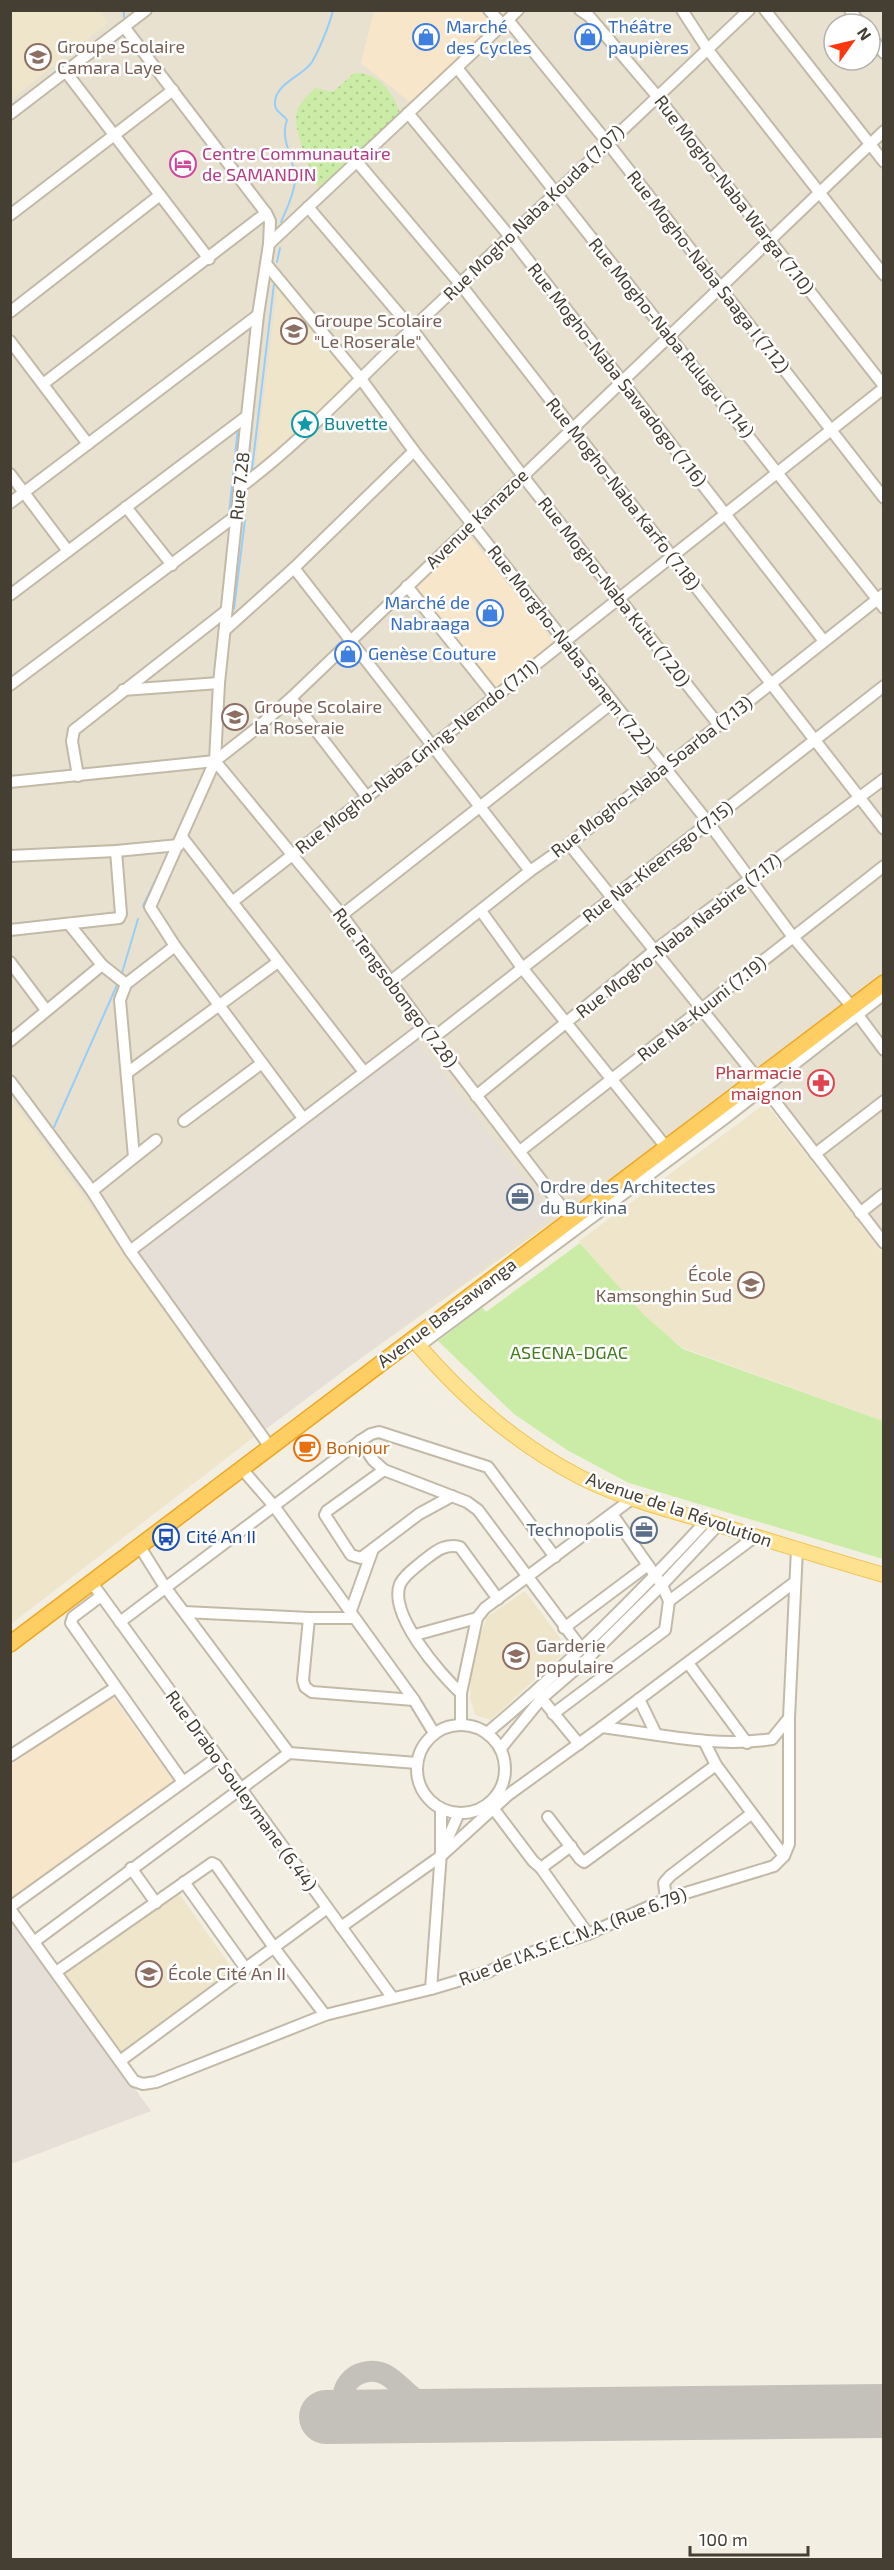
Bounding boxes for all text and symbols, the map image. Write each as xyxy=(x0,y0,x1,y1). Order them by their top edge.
north arrow xyxy=(822,12,882,72)
place label: Marché des Cycles xyxy=(446,15,532,58)
place label: Théâtre paupières xyxy=(608,15,689,58)
shop icon: Marché des Cycles xyxy=(411,22,441,52)
shop icon: Théâtre paupières xyxy=(573,22,603,52)
text: N xyxy=(854,23,876,43)
place label: Groupe Scolaire Camara Laye xyxy=(57,35,185,78)
school or university icon: Groupe Scolaire Camara Laye xyxy=(23,42,53,72)
street label: Rue Mogho-Naba Warga (7.10) xyxy=(650,91,819,298)
street label: Rue Mogho Naba Kouda (7.07) xyxy=(438,120,628,305)
place label: Centre Communautaire de SAMANDIN xyxy=(202,142,391,185)
hotel icon: Centre Communautaire de SAMANDIN xyxy=(168,149,198,179)
street label: Rue Mogho-Naba Saaga I (7.12) xyxy=(623,166,795,377)
street label: Rue Mogho-Naba Rulugu (7.14) xyxy=(584,233,759,442)
street label: Rue Mogho-Naba Sawadogo (7.16) xyxy=(524,258,712,491)
place label: Groupe Scolaire "Le Roserale" xyxy=(314,309,442,352)
school or university icon: Groupe Scolaire "Le Roserale" xyxy=(279,316,309,346)
street label: Rue Mogho-Naba Karfo (7.18) xyxy=(542,393,706,594)
place icon: Buvette xyxy=(290,409,320,439)
place label: Buvette xyxy=(324,412,388,434)
street label: Rue 7.28 xyxy=(224,451,254,521)
street label: Avenue Kanazoe xyxy=(420,464,532,573)
street label: Rue Mogho-Naba Kutu (7.20) xyxy=(534,492,696,691)
street label: Rue Morgho-Naba Sanem (7.22) xyxy=(483,540,660,758)
place label: Marché de Nabraaga xyxy=(384,591,470,634)
shop icon: Marché de Nabraaga xyxy=(475,598,505,628)
shop icon: Genèse Couture xyxy=(333,639,363,669)
place label: Genèse Couture xyxy=(368,642,496,664)
street label: Rue Mogho-Naba Gning-Nemdo (7.11) xyxy=(290,654,542,858)
street label: Rue Mogho-Naba Soarba (7.13) xyxy=(546,691,757,862)
place label: Groupe Scolaire la Roseraie xyxy=(254,695,382,738)
school or university icon: Groupe Scolaire la Roseraie xyxy=(220,702,250,732)
street label: Rue Na-Kieensgo (7.15) xyxy=(578,796,737,927)
street label: Rue Mogho-Naba Nasbire (7.17) xyxy=(571,848,786,1022)
street label: Rue Tengsobongo (7.28) xyxy=(329,903,463,1072)
street label: Rue Na-Kuuni (7.19) xyxy=(632,951,770,1065)
place label: Pharmacie maignon xyxy=(715,1061,802,1104)
pharmacy icon: Pharmacie maignon xyxy=(806,1068,836,1098)
place label: Ordre des Architectes du Burkina xyxy=(540,1175,716,1218)
office icon: Ordre des Architectes du Burkina xyxy=(505,1182,535,1212)
street label: Avenue Bassawanga xyxy=(372,1253,520,1372)
place label: École Kamsonghin Sud xyxy=(596,1263,732,1306)
school or university icon: École Kamsonghin Sud xyxy=(736,1270,766,1300)
park label: ASECNA-DGAC xyxy=(510,1341,628,1363)
cafe icon: Bonjour xyxy=(292,1433,322,1463)
place label: Bonjour xyxy=(326,1436,390,1458)
street label: Avenue de la Révolution xyxy=(583,1467,775,1551)
office icon: Technopolis xyxy=(629,1515,659,1545)
place label: Technopolis xyxy=(526,1518,624,1540)
bus stop icon: Cité An II xyxy=(151,1522,181,1552)
place label: Cité An II xyxy=(186,1525,256,1547)
place label: Garderie populaire xyxy=(536,1634,614,1677)
school or university icon: Garderie populaire xyxy=(501,1641,531,1671)
street label: Rue Drabo Souleymane (6.44) xyxy=(162,1686,322,1895)
street label: Rue de l'A.S.E.C.N.A. (Rue 6.79) xyxy=(456,1882,690,1990)
school or university icon: École Cité An II xyxy=(134,1959,164,1989)
place label: École Cité An II xyxy=(168,1962,286,1984)
scale bar xyxy=(690,2519,808,2557)
text: 100 m xyxy=(699,2528,748,2550)

